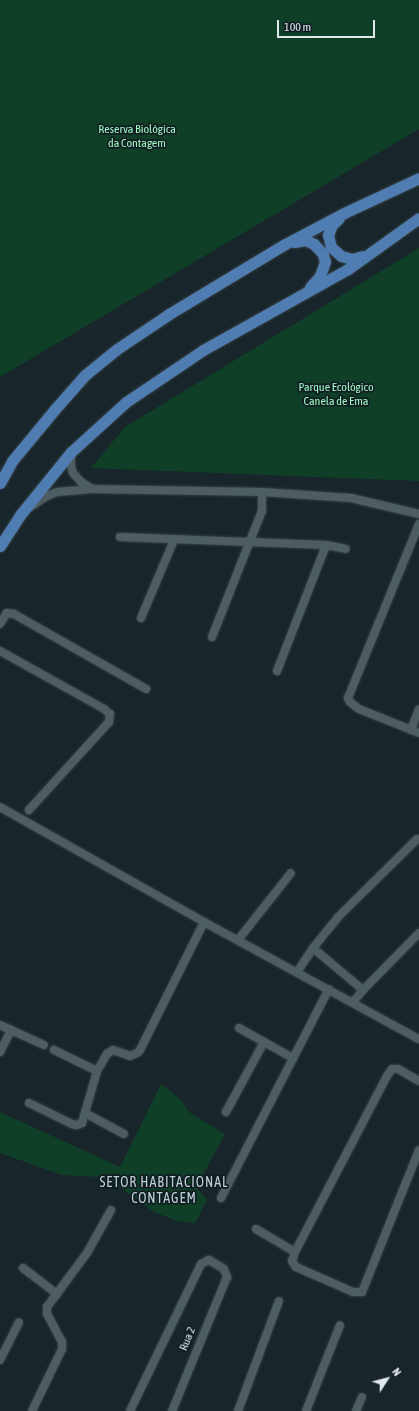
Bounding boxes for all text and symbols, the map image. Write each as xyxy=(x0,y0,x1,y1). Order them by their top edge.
scale bar xyxy=(279,12,377,38)
text: 100 m xyxy=(284,20,311,34)
park label: Reserva Biológica da Contagem xyxy=(98,123,176,151)
park label: Parque Ecológico Canela de Ema xyxy=(298,381,374,409)
district label: SETOR HABITACIONAL CONTAGEM xyxy=(99,1174,229,1206)
street label: Rua 2 xyxy=(177,1325,199,1353)
north arrow xyxy=(367,1359,407,1399)
text: N xyxy=(390,1366,403,1378)

